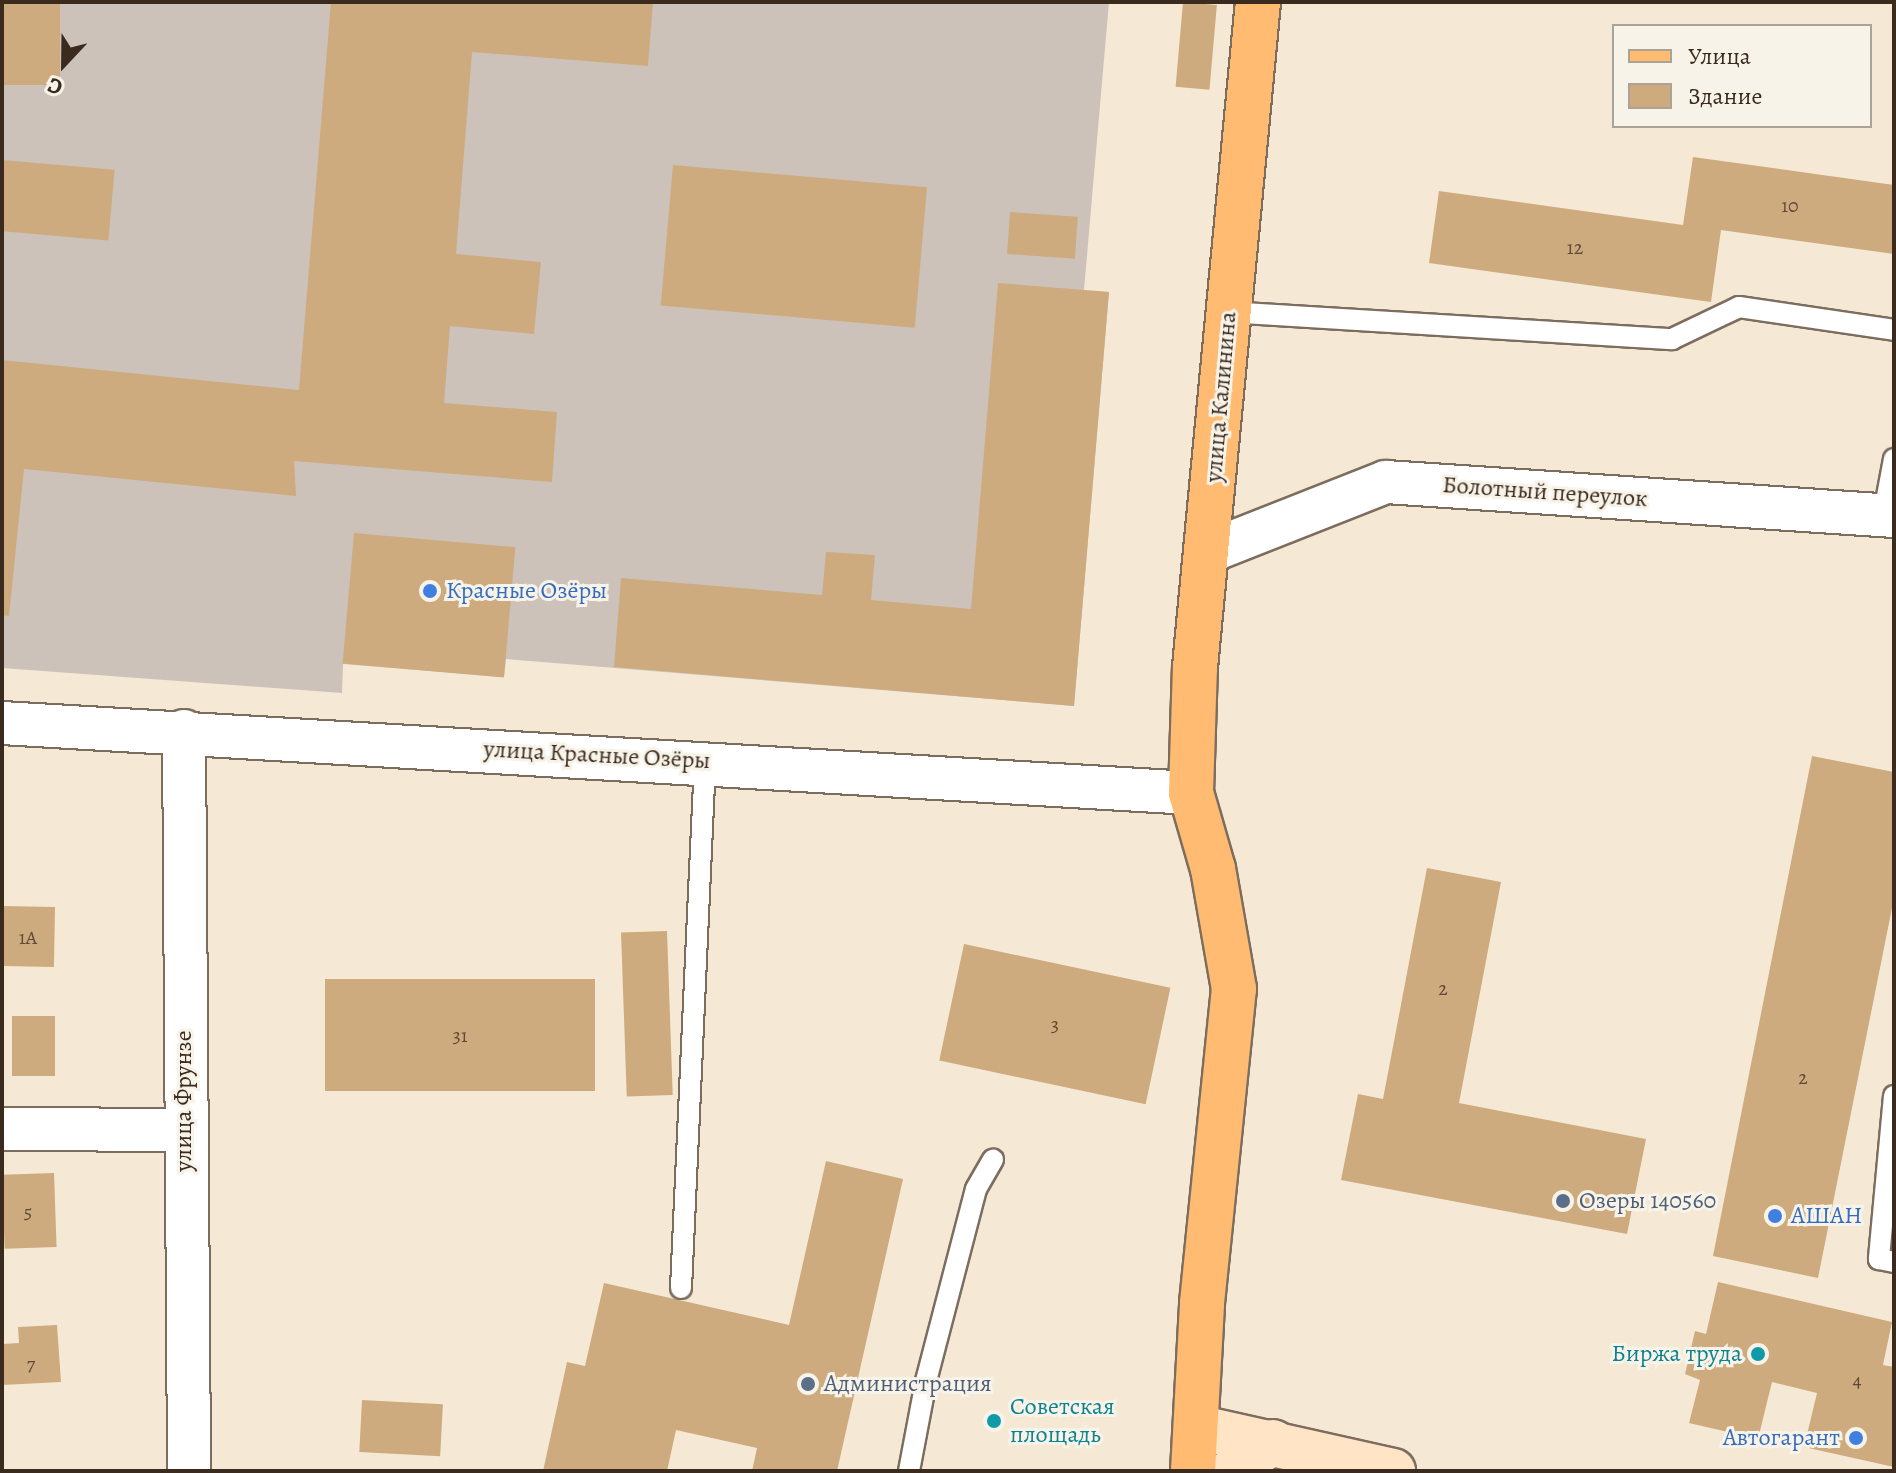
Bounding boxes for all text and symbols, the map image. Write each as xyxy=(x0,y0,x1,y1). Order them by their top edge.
north arrow xyxy=(24,24,104,104)
legend xyxy=(1612,24,1872,128)
text: Улица xyxy=(1688,40,1751,72)
text: С xyxy=(43,70,67,103)
text: Здание xyxy=(1688,80,1763,112)
house number: 10 xyxy=(1781,193,1799,217)
house number: 12 xyxy=(1567,235,1583,259)
street label: улица Калинина xyxy=(1199,310,1243,484)
street label: Болотный переулок xyxy=(1441,470,1649,514)
place label: Красные Озёры xyxy=(446,577,607,605)
marker: Красные Озёры xyxy=(421,582,439,600)
street label: улица Красные Озёры xyxy=(483,735,711,775)
house number: 1А xyxy=(19,925,37,949)
house number: 2 xyxy=(1438,976,1448,1000)
house number: 3 xyxy=(1051,1012,1059,1036)
house number: 31 xyxy=(452,1023,468,1047)
street label: улица Фрунзе xyxy=(170,1030,198,1172)
house number: 2 xyxy=(1798,1065,1808,1089)
place label: Озеры 140560 xyxy=(1579,1187,1716,1215)
marker: Озеры 140560 xyxy=(1554,1192,1572,1210)
house number: 5 xyxy=(24,1199,32,1223)
place label: АШАН xyxy=(1791,1202,1862,1230)
marker: АШАН xyxy=(1766,1207,1784,1225)
place label: Биржа труда xyxy=(1611,1340,1742,1368)
marker: Биржа труда xyxy=(1749,1345,1767,1363)
house number: 7 xyxy=(27,1351,35,1375)
house number: 4 xyxy=(1852,1368,1862,1392)
place label: Администрация xyxy=(824,1370,992,1398)
marker: Администрация xyxy=(799,1375,817,1393)
place label: Советская площадь xyxy=(1010,1393,1115,1449)
marker: Советская площадь xyxy=(985,1412,1003,1430)
place label: Автогарант xyxy=(1723,1424,1840,1452)
marker: Автогарант xyxy=(1847,1429,1865,1447)

